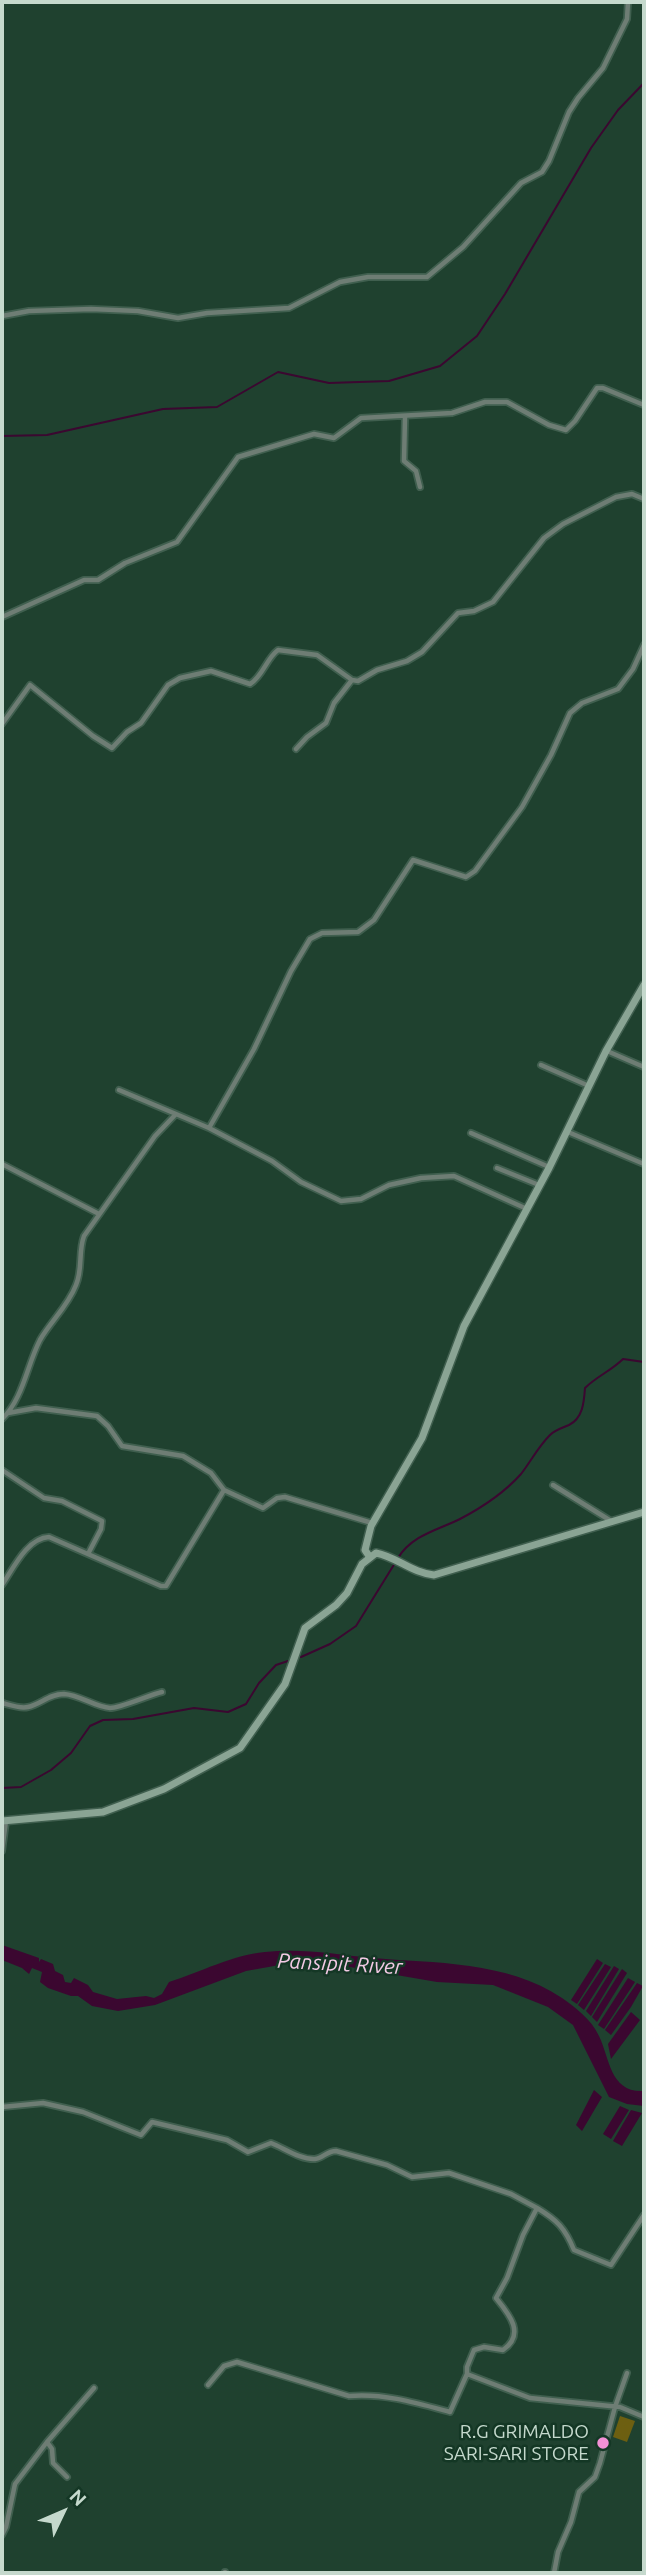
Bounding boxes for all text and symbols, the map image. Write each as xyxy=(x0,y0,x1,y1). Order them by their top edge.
water label: Pansipit River xyxy=(277,1948,403,1980)
place label: R.G GRIMALDO SARI-SARI STORE xyxy=(444,2421,589,2465)
marker: R.G GRIMALDO SARI-SARI STORE xyxy=(595,2435,611,2451)
north arrow xyxy=(28,2477,98,2547)
text: N xyxy=(65,2485,91,2510)

